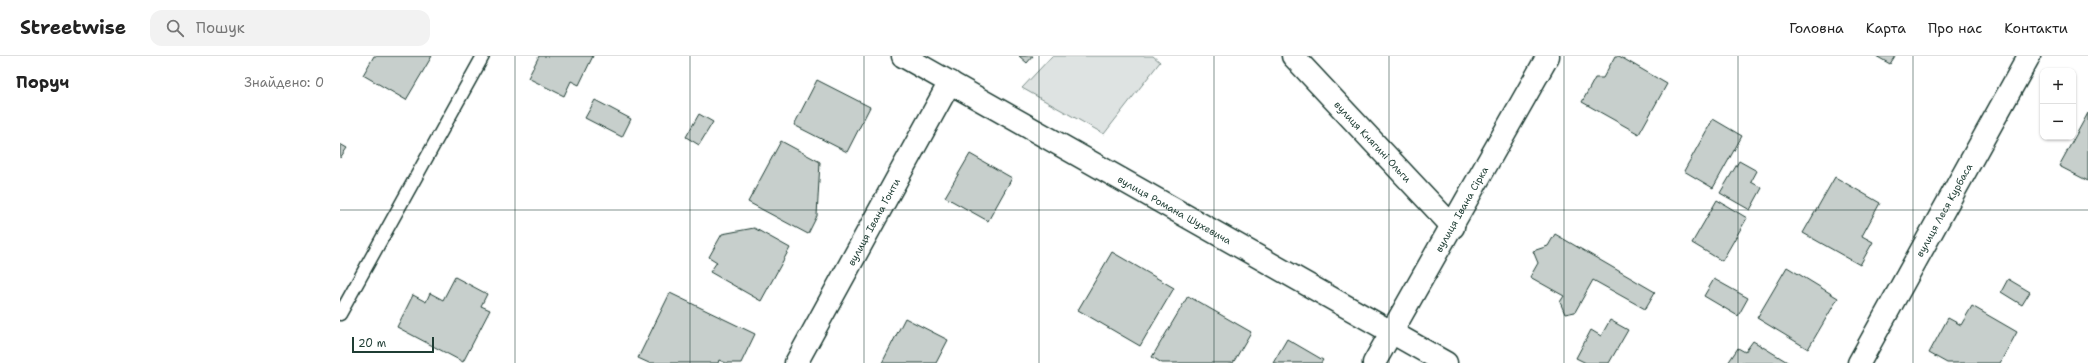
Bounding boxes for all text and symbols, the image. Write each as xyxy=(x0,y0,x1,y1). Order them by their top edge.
search box xyxy=(150,10,430,46)
text: Streetwise xyxy=(20,15,126,40)
icon: search xyxy=(164,17,186,39)
text: Пошук xyxy=(196,18,245,38)
text: Головна xyxy=(1789,19,1844,37)
text: Карта xyxy=(1866,19,1906,37)
text: Про нас xyxy=(1928,19,1982,37)
text: Контакти xyxy=(2004,19,2068,37)
map controls xyxy=(2040,68,2076,140)
button: + xyxy=(2040,68,2076,104)
text: Поруч xyxy=(16,71,69,93)
text: Знайдено: 0 xyxy=(244,74,324,91)
street label: вулиця Княгині Ольги xyxy=(1331,98,1414,186)
button: − xyxy=(2040,104,2076,140)
street label: вулиця Леся Курбаса xyxy=(1913,160,1976,259)
street label: вулиця Івана Сірка xyxy=(1432,163,1492,254)
street label: вулиця Романа Шухевича xyxy=(1115,173,1234,248)
street label: вулиця Івана Ґонти xyxy=(845,176,903,268)
scale bar xyxy=(352,335,434,354)
text: 20 m xyxy=(358,336,386,351)

